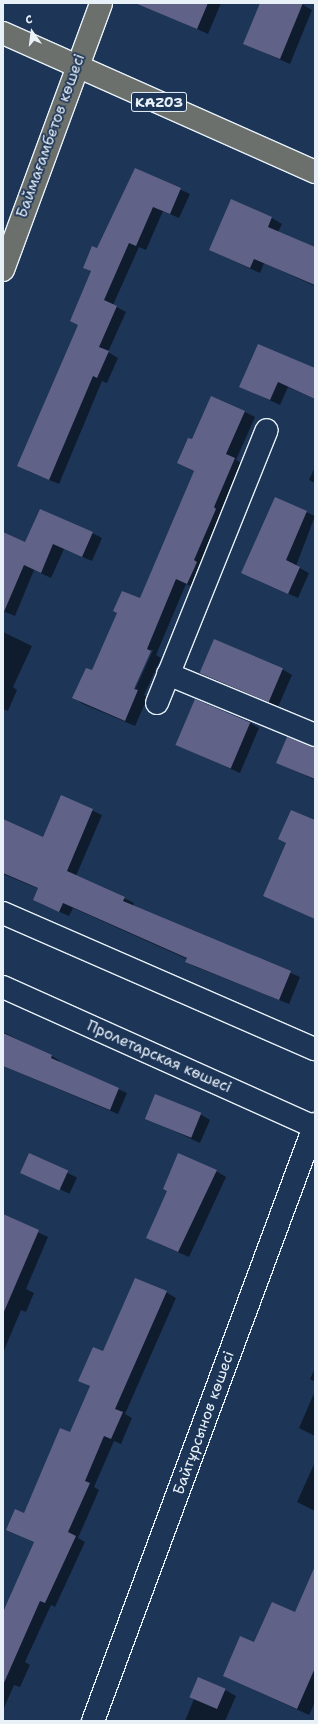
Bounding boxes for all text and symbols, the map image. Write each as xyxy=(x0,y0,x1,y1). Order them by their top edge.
north arrow xyxy=(12,12,52,52)
text: С xyxy=(24,12,34,28)
street label: Баймағамбетов көшесі xyxy=(13,51,89,221)
road number: KАZ03 xyxy=(131,90,187,114)
street label: Пролетарская көшесі xyxy=(84,1017,234,1097)
street label: Байтұрсынов көшесі xyxy=(170,1349,238,1497)

